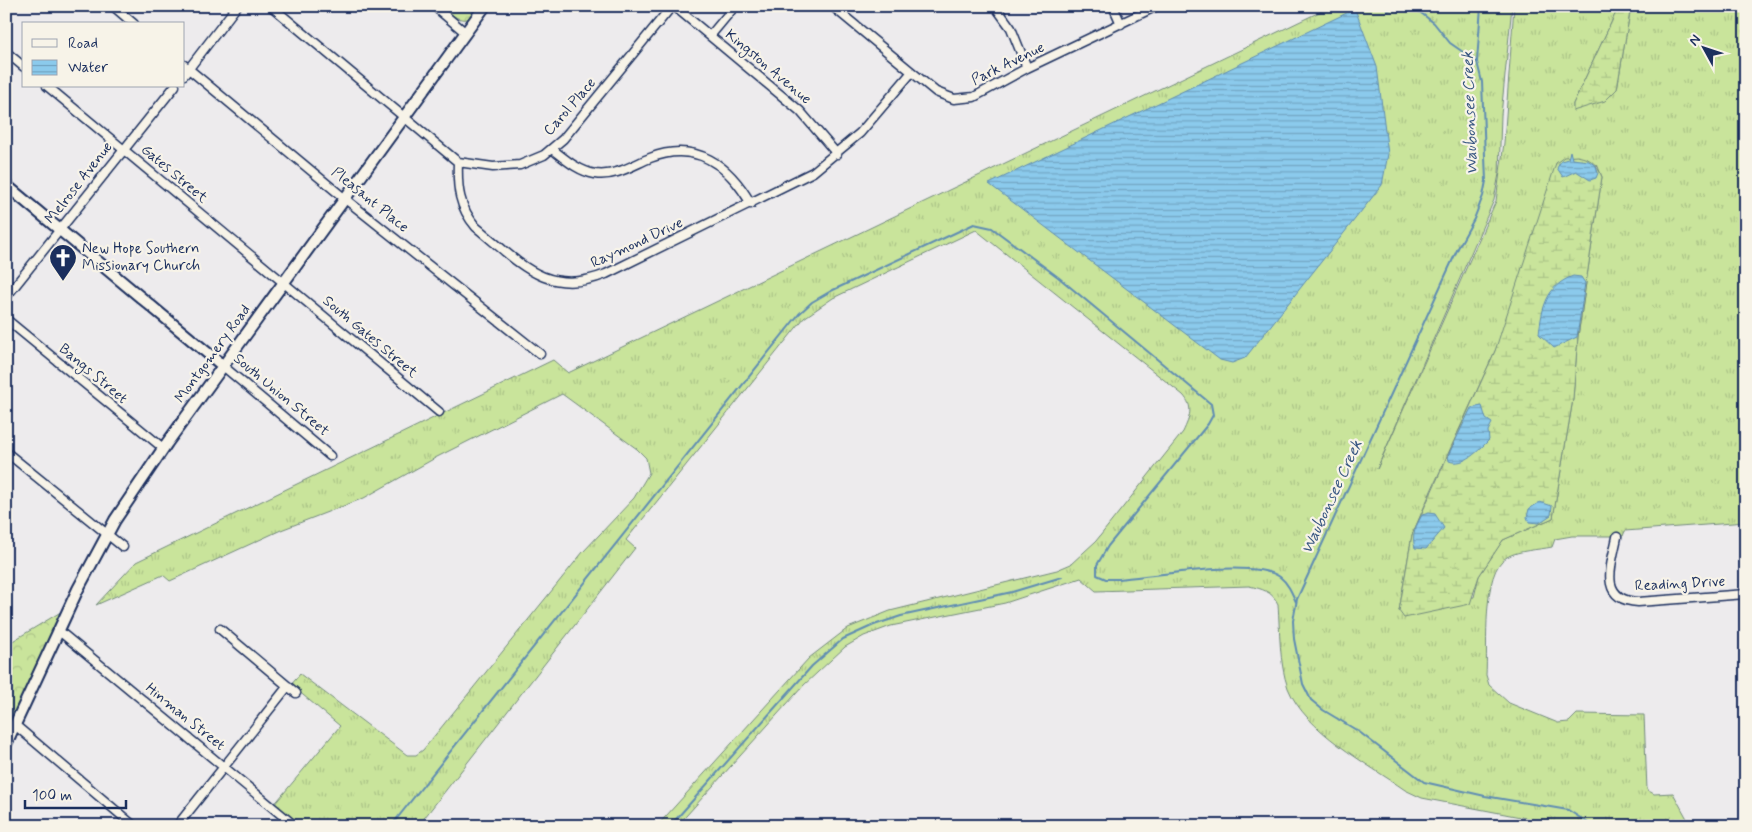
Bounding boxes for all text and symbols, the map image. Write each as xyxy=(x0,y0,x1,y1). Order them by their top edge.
legend xyxy=(22,22,185,88)
north arrow xyxy=(1680,22,1730,72)
street label: Kingston Avenue xyxy=(720,25,816,110)
text: N xyxy=(1685,31,1705,50)
text: Road xyxy=(68,34,98,54)
street label: Park Avenue xyxy=(968,38,1048,90)
water label: Waubonsee Creek xyxy=(1457,51,1483,175)
text: Water xyxy=(68,58,108,78)
street label: Carol Place xyxy=(539,74,601,140)
street label: Melrose Avenue xyxy=(41,138,118,228)
street label: Gates Street xyxy=(136,140,212,208)
street label: Pleasant Place xyxy=(327,163,413,238)
street label: Raymond Drive xyxy=(588,213,687,273)
place label: New Hope Southern Missionary Church xyxy=(82,239,201,276)
church icon: New Hope Southern Missionary Church xyxy=(48,243,78,282)
street label: South Gates Street xyxy=(318,291,422,383)
street label: Montgomery Road xyxy=(171,301,255,407)
street label: Bangs Street xyxy=(54,339,132,410)
street label: South Union Street xyxy=(229,349,333,441)
water label: Waubonsee Creek xyxy=(1296,437,1368,557)
street label: Reading Drive xyxy=(1634,572,1726,596)
street label: Hinman Street xyxy=(141,679,229,756)
scale bar xyxy=(25,777,126,809)
text: 100 m xyxy=(32,786,72,806)

